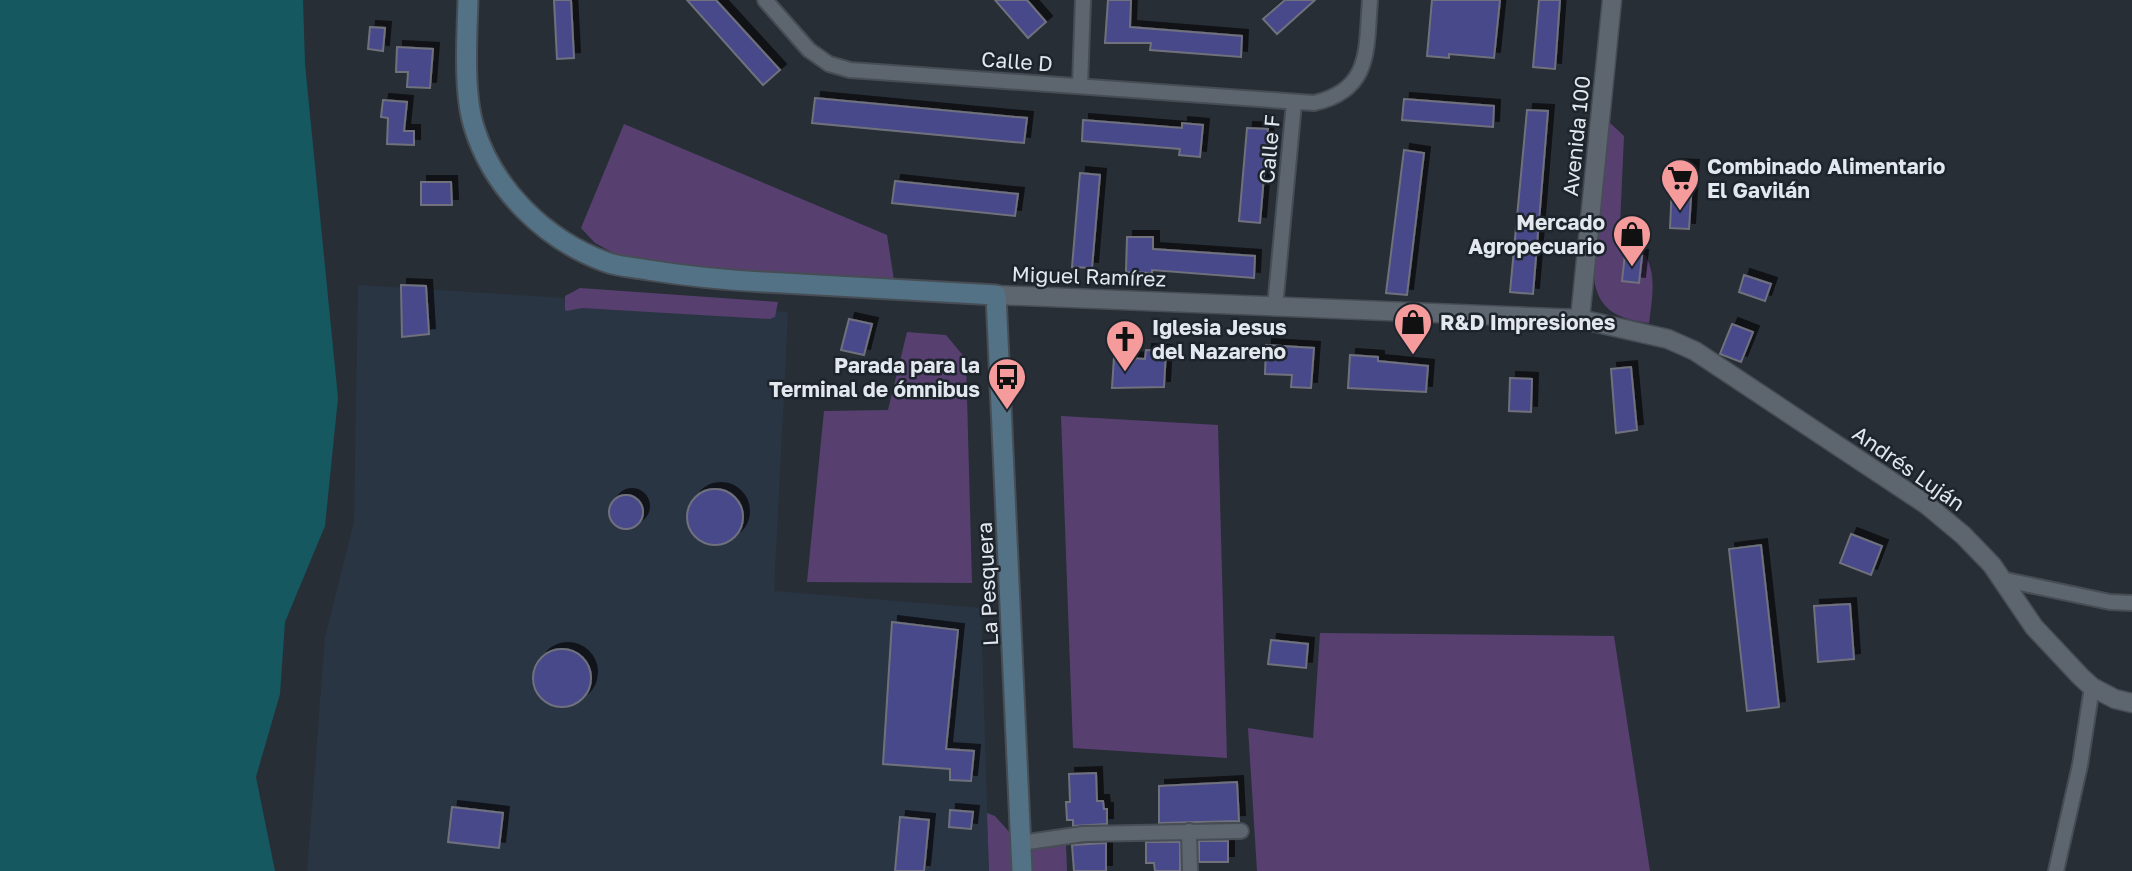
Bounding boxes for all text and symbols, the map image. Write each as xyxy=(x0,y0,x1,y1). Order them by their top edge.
street label: Calle D xyxy=(980,46,1054,76)
street label: Avenida 100 xyxy=(1557,74,1595,198)
street label: Calle F xyxy=(1253,113,1285,185)
place label: Combinado Alimentario El Gavilán xyxy=(1707,153,1945,203)
supermarket icon: Combinado Alimentario El Gavilán xyxy=(1659,157,1701,212)
place label: Mercado Agropecuario xyxy=(1468,209,1605,259)
shop icon: Mercado Agropecuario xyxy=(1611,213,1653,268)
street label: Miguel Ramírez xyxy=(1011,260,1167,292)
shop icon: R&D Impresiones xyxy=(1392,301,1434,356)
place label: R&D Impresiones xyxy=(1440,309,1616,335)
place label: Iglesia Jesus del Nazareno xyxy=(1152,314,1287,364)
church icon: Iglesia Jesus del Nazareno xyxy=(1104,318,1146,373)
place label: Parada para la Terminal de ómnibus xyxy=(769,352,980,402)
bus stop icon: Parada para la Terminal de ómnibus xyxy=(986,356,1028,411)
street label: Andrés Luján xyxy=(1848,420,1970,516)
street label: La Pesquera xyxy=(971,522,1003,646)

